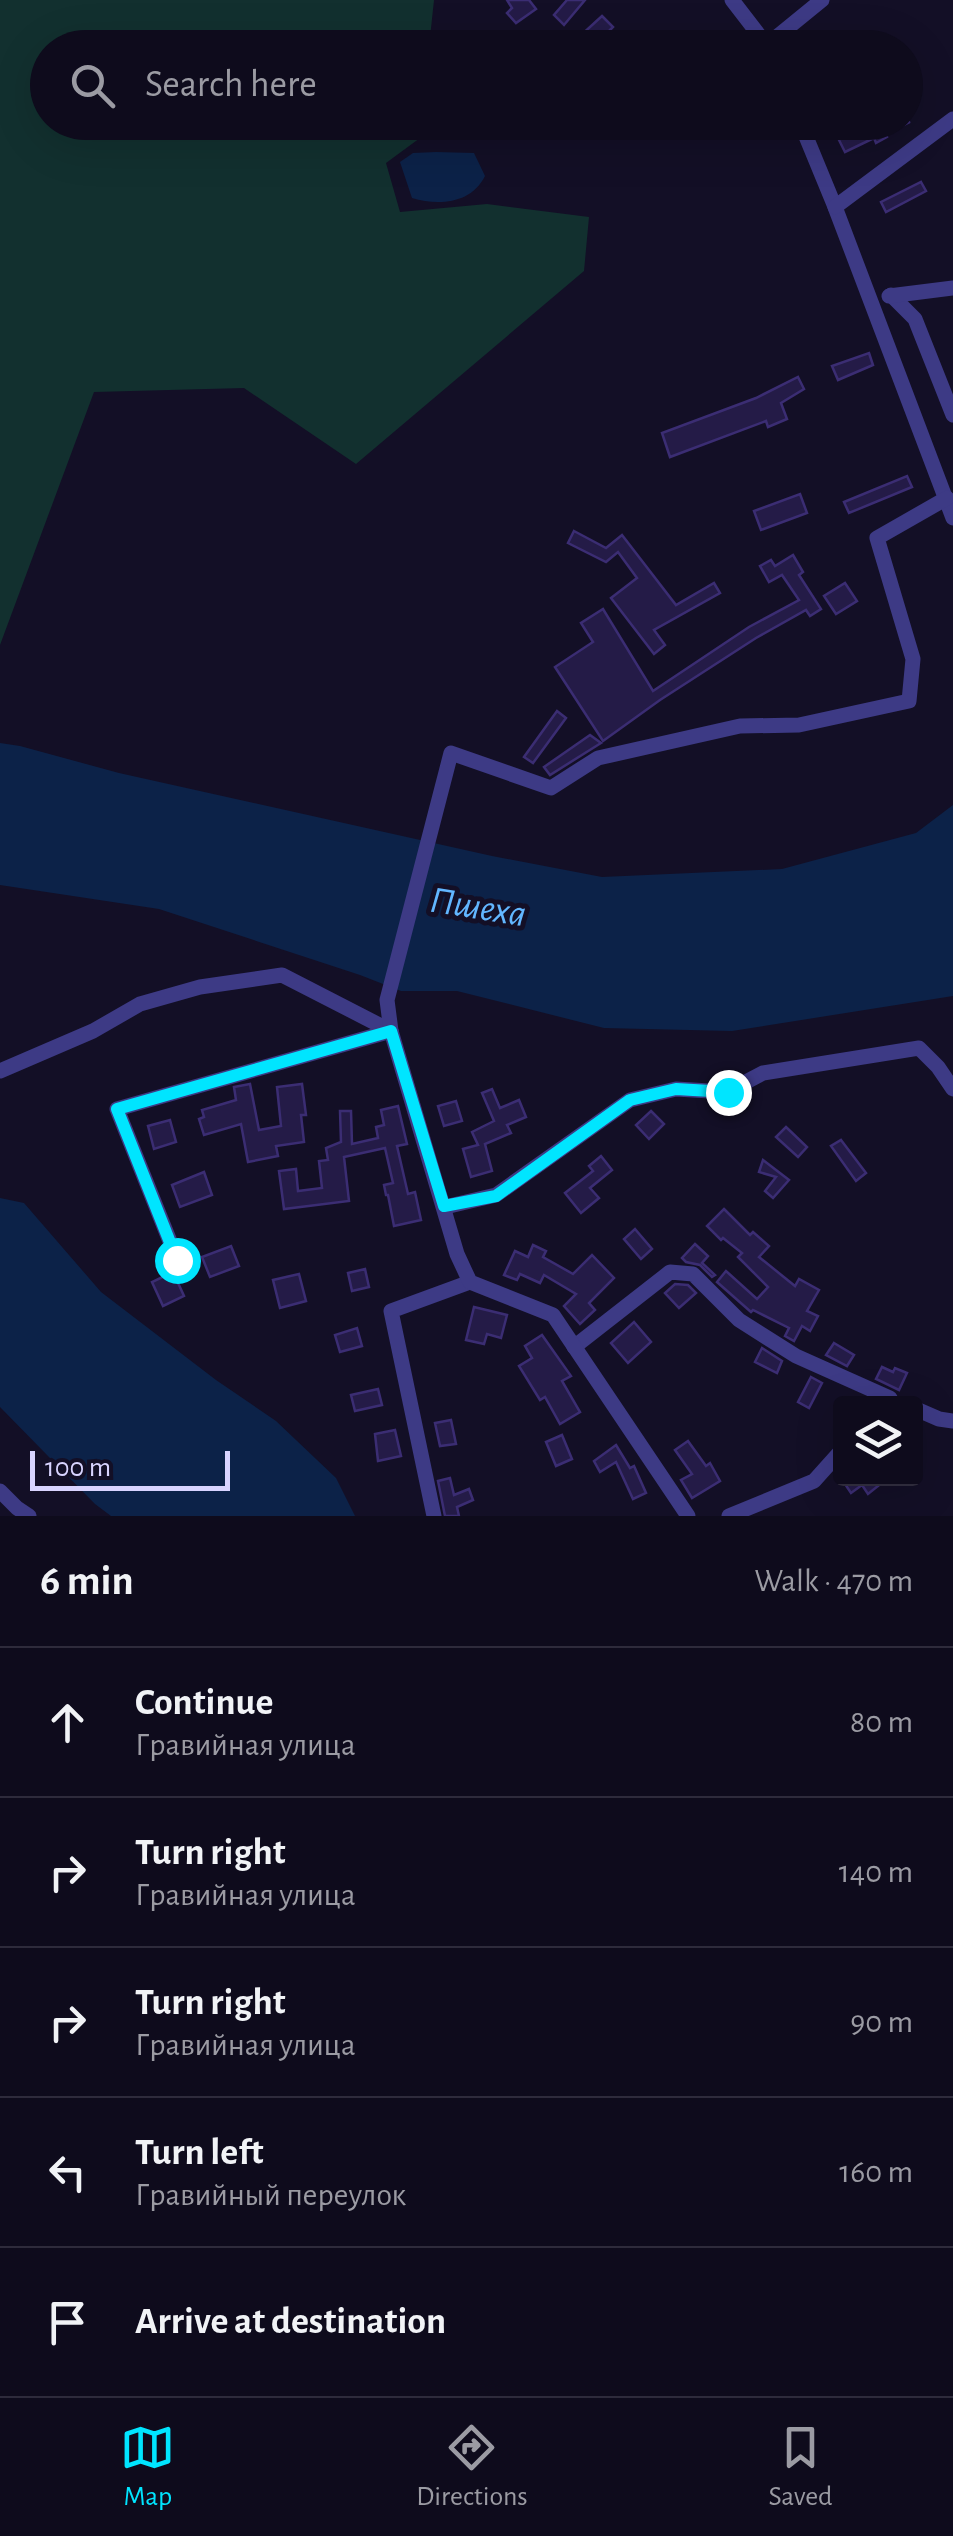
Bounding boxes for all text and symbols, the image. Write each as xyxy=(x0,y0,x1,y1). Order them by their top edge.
search box xyxy=(30,30,923,140)
icon: search xyxy=(65,58,120,113)
text: Search here xyxy=(145,66,317,104)
water label: Пшеха xyxy=(427,882,529,934)
route end xyxy=(706,1070,752,1116)
route start xyxy=(155,1238,201,1284)
map controls xyxy=(833,1396,923,1486)
button: layers xyxy=(833,1396,923,1486)
scale bar xyxy=(30,1446,230,1490)
text: 100 m xyxy=(45,1454,111,1482)
text: 6 min xyxy=(40,1560,134,1602)
text: Walk · 470 m xyxy=(754,1565,913,1597)
text: Continue xyxy=(135,1684,273,1722)
icon: ahead xyxy=(40,1695,95,1750)
text: 80 m xyxy=(850,1706,913,1738)
text: Гравийная улица xyxy=(135,1729,356,1761)
text: Turn right xyxy=(135,1834,285,1872)
icon: right xyxy=(40,1845,95,1900)
text: 140 m xyxy=(839,1856,913,1888)
text: Гравийная улица xyxy=(135,1879,356,1911)
text: Turn right xyxy=(135,1984,285,2022)
icon: right xyxy=(40,1995,95,2050)
text: 90 m xyxy=(850,2006,913,2038)
text: Гравийная улица xyxy=(135,2029,356,2061)
text: Turn left xyxy=(135,2134,263,2172)
icon: left xyxy=(40,2145,95,2200)
text: 160 m xyxy=(839,2156,913,2188)
text: Гравийный переулок xyxy=(135,2179,406,2211)
icon: arrive xyxy=(40,2295,95,2350)
text: Arrive at destination xyxy=(135,2303,446,2341)
tab: Map xyxy=(120,2420,175,2514)
tab: Directions xyxy=(416,2420,528,2514)
tab: Saved xyxy=(769,2420,833,2514)

